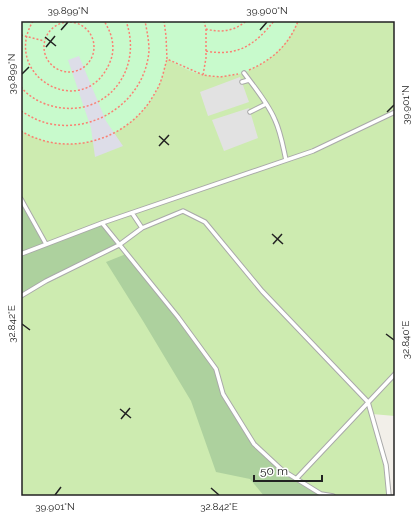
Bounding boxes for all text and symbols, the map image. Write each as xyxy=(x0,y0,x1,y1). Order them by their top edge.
text: 39.899°N xyxy=(48,5,88,16)
text: 39.900°N xyxy=(246,5,288,16)
text: 39.899°N xyxy=(6,54,17,94)
text: 39.901°N xyxy=(400,85,411,125)
text: 32.842°E xyxy=(6,305,17,343)
text: 32.840°E xyxy=(400,321,411,359)
scale bar xyxy=(254,457,322,483)
text: 50 m xyxy=(260,464,288,478)
text: 39.901°N xyxy=(35,501,75,512)
text: 32.842°E xyxy=(200,501,238,512)

